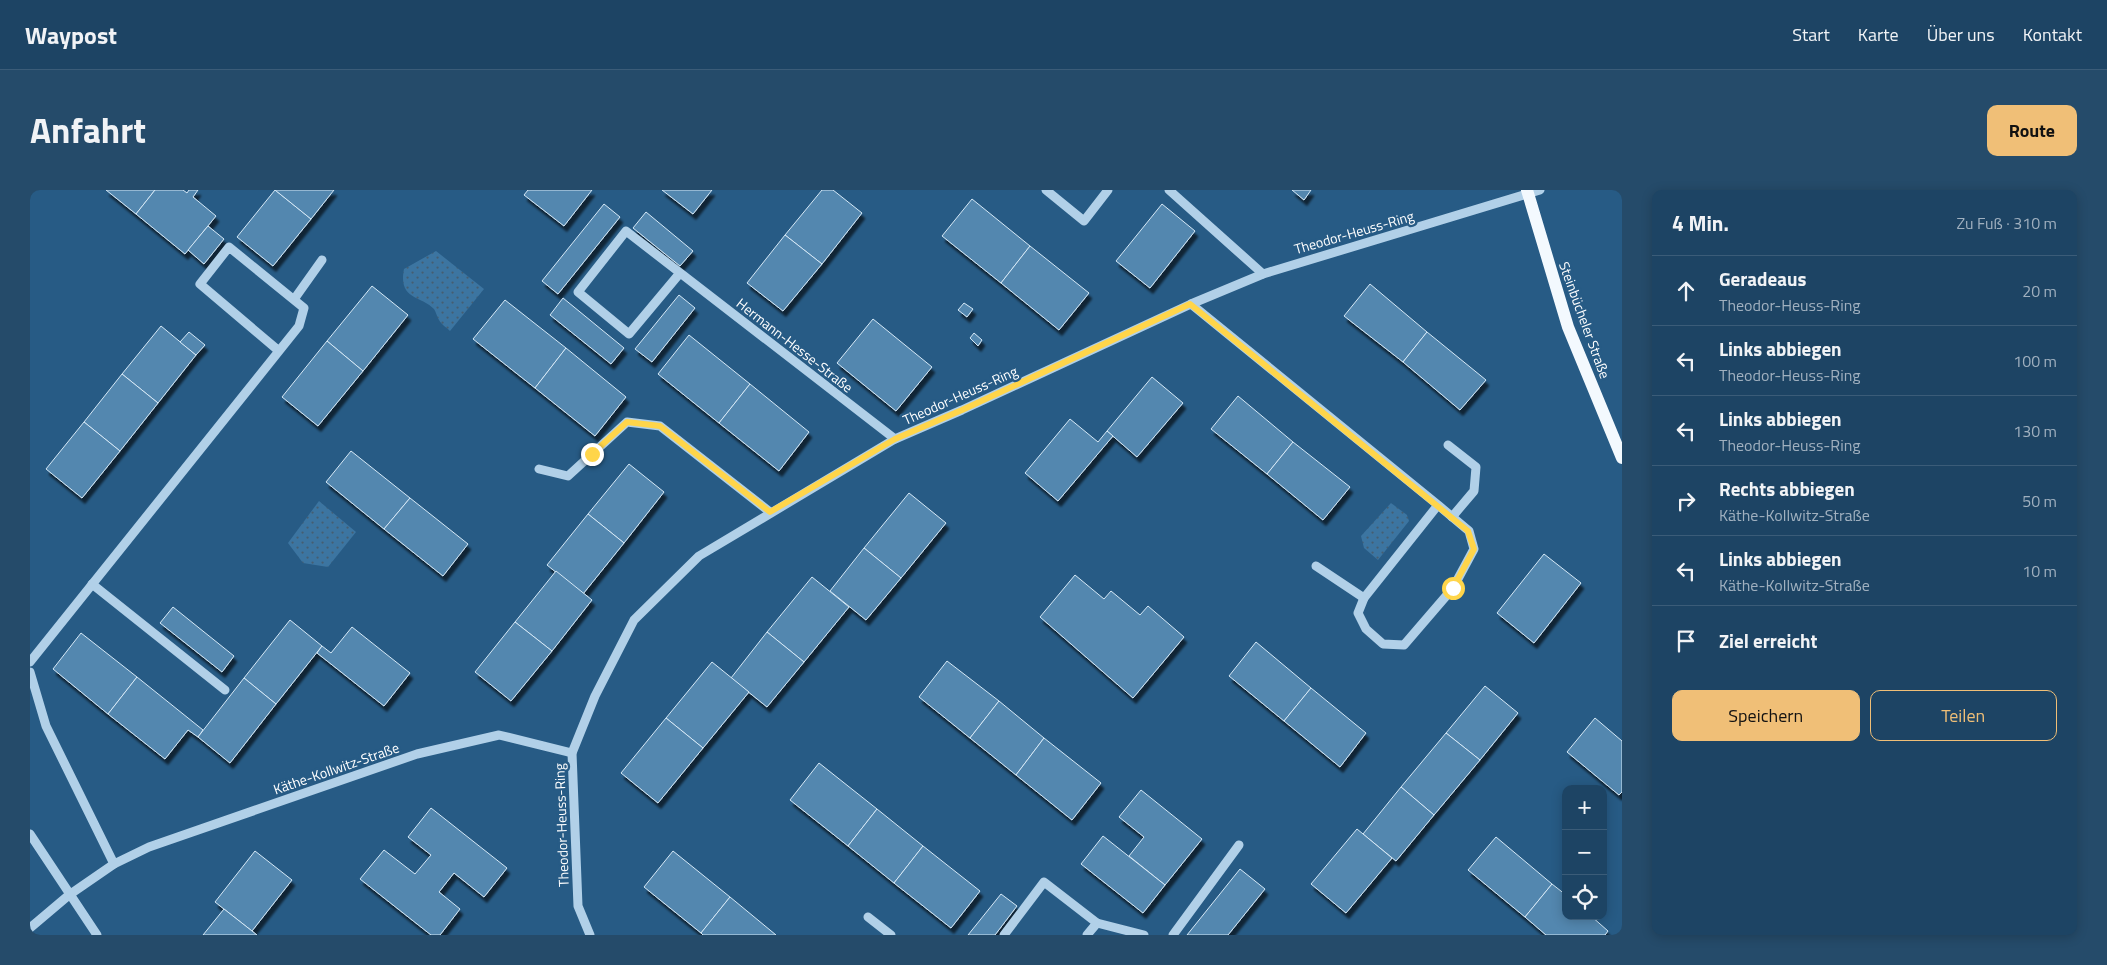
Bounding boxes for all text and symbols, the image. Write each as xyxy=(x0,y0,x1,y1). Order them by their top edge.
text: Waypost xyxy=(25,17,117,53)
text: Start xyxy=(1792,21,1830,48)
text: Karte xyxy=(1858,21,1899,48)
text: Über uns xyxy=(1927,21,1995,48)
text: Kontakt xyxy=(2023,21,2082,48)
text: Anfahrt xyxy=(30,103,146,157)
button: Route xyxy=(1987,105,2077,156)
street label: Theodor-Heuss-Ring xyxy=(1292,205,1416,259)
text: 4 Min. xyxy=(1672,207,1729,239)
text: Zu Fuß · 310 m xyxy=(1956,211,2057,235)
street label: Steinbücheler Straße xyxy=(1554,259,1616,381)
text: Geradeaus xyxy=(1719,264,1806,293)
icon: ahead xyxy=(1672,277,1700,305)
text: 20 m xyxy=(2022,279,2057,303)
street label: Hermann-Hesse-Straße xyxy=(732,293,858,397)
text: Theodor-Heuss-Ring xyxy=(1719,293,1860,317)
text: Links abbiegen xyxy=(1719,334,1842,363)
icon: left xyxy=(1672,347,1700,375)
text: 100 m xyxy=(2013,349,2057,373)
street label: Theodor-Heuss-Ring xyxy=(899,360,1021,430)
text: Theodor-Heuss-Ring xyxy=(1719,363,1860,387)
text: Links abbiegen xyxy=(1719,404,1842,433)
icon: left xyxy=(1672,417,1700,445)
text: 130 m xyxy=(2013,419,2057,443)
text: Theodor-Heuss-Ring xyxy=(1719,433,1860,457)
route end xyxy=(581,443,604,466)
text: Rechts abbiegen xyxy=(1719,474,1855,503)
icon: right xyxy=(1672,487,1700,515)
text: 50 m xyxy=(2022,489,2057,513)
text: Käthe-Kollwitz-Straße xyxy=(1719,503,1870,527)
text: Links abbiegen xyxy=(1719,544,1842,573)
icon: left xyxy=(1672,557,1700,585)
text: 10 m xyxy=(2022,559,2057,583)
text: Käthe-Kollwitz-Straße xyxy=(1719,573,1870,597)
route start xyxy=(1442,577,1465,600)
text: Ziel erreicht xyxy=(1719,626,1817,655)
icon: arrive xyxy=(1672,627,1700,655)
button: Speichern xyxy=(1672,690,1860,741)
button: Teilen xyxy=(1870,690,2057,741)
street label: Käthe-Kollwitz-Straße xyxy=(270,737,402,799)
street label: Theodor-Heuss-Ring xyxy=(548,763,574,887)
map controls xyxy=(1562,785,1607,920)
button: + xyxy=(1562,785,1607,830)
button: − xyxy=(1562,830,1607,875)
button: locate xyxy=(1562,875,1607,920)

